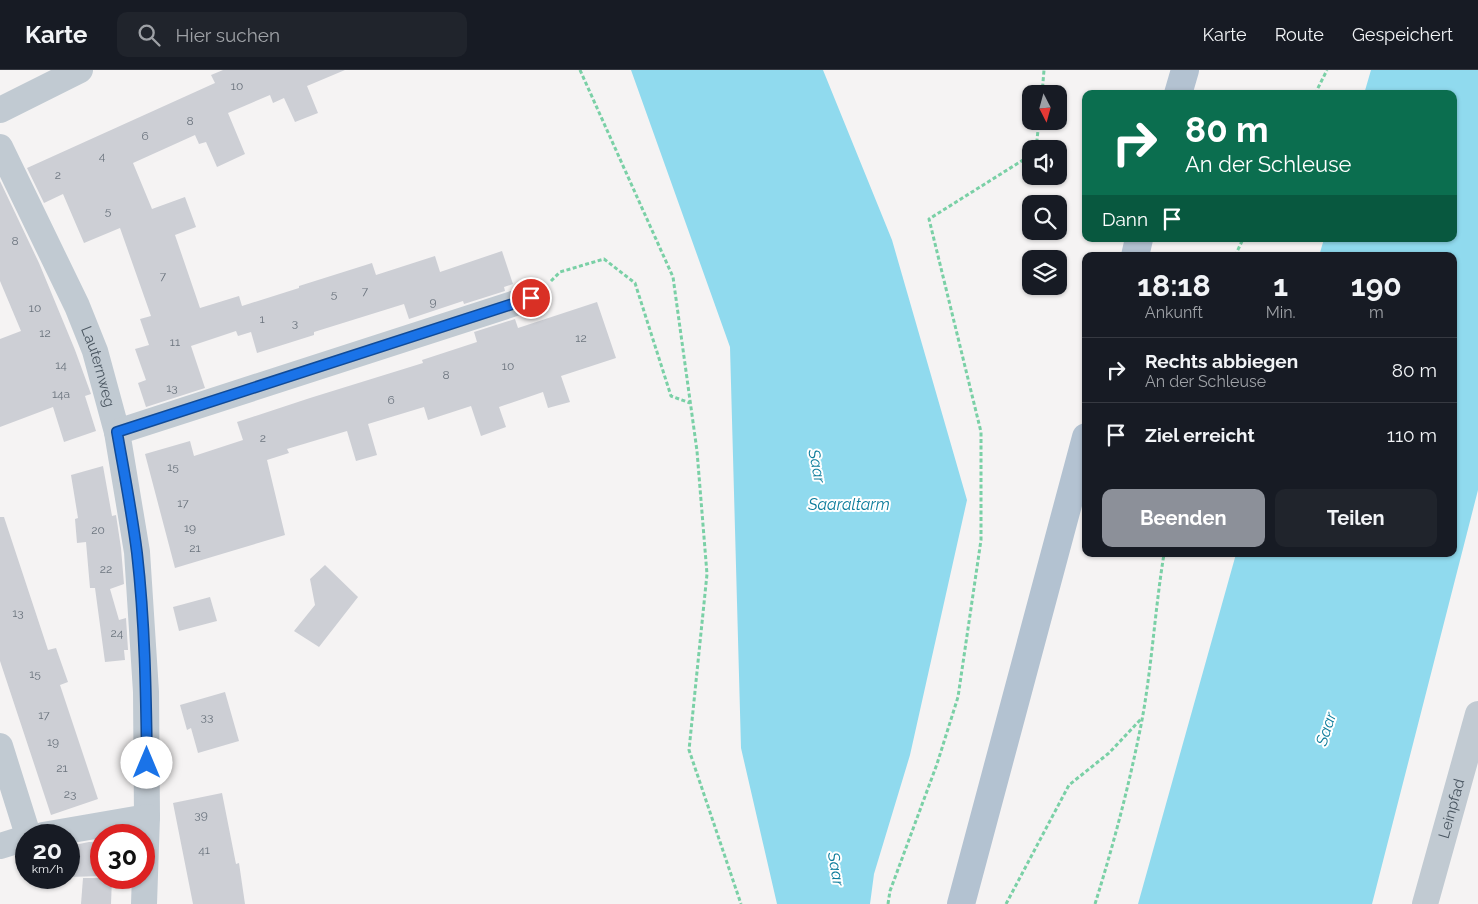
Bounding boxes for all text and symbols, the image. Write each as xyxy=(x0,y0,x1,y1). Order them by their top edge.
search box xyxy=(117,12,467,57)
text: Karte xyxy=(25,20,87,49)
icon: search xyxy=(135,21,163,49)
text: Hier suchen xyxy=(175,24,280,46)
text: Karte xyxy=(1203,24,1247,45)
text: Route xyxy=(1275,24,1324,45)
text: Gespeichert xyxy=(1352,24,1453,45)
house number: 10 xyxy=(231,79,243,93)
north arrow xyxy=(1022,85,1068,130)
map controls xyxy=(1022,85,1067,295)
text: 80 m xyxy=(1185,109,1269,150)
icon: right xyxy=(1102,110,1167,175)
house number: 8 xyxy=(186,114,194,128)
house number: 6 xyxy=(141,129,149,143)
button: sound xyxy=(1022,140,1067,185)
house number: 4 xyxy=(99,149,106,163)
text: An der Schleuse xyxy=(1185,151,1352,177)
house number: 2 xyxy=(55,168,61,182)
button: search xyxy=(1022,195,1067,240)
house number: 5 xyxy=(105,204,112,218)
icon: arrive xyxy=(1158,205,1186,233)
text: Dann xyxy=(1102,208,1148,230)
house number: 8 xyxy=(11,234,19,248)
button: layers xyxy=(1022,250,1067,295)
text: 18:18 xyxy=(1137,268,1211,303)
text: 1 xyxy=(1273,268,1288,303)
text: 190 xyxy=(1351,268,1402,303)
house number: 7 xyxy=(160,269,167,283)
pin xyxy=(510,277,552,319)
house number: 7 xyxy=(362,284,369,298)
icon: arrive xyxy=(517,284,545,312)
house number: 5 xyxy=(331,287,338,301)
house number: 9 xyxy=(429,295,437,309)
house number: 10 xyxy=(29,301,41,315)
text: Ankunft xyxy=(1145,303,1203,322)
text: Min. xyxy=(1266,303,1296,322)
text: m xyxy=(1369,303,1384,322)
house number: 1 xyxy=(259,312,265,326)
house number: 3 xyxy=(292,316,298,330)
street label: Lauternweg xyxy=(77,324,119,409)
house number: 12 xyxy=(39,326,51,340)
house number: 12 xyxy=(575,331,587,345)
house number: 11 xyxy=(170,335,180,349)
text: Rechts abbiegen xyxy=(1145,350,1298,372)
icon: right xyxy=(1102,356,1130,384)
house number: 14 xyxy=(55,358,67,372)
house number: 10 xyxy=(502,359,514,373)
text: 80 m xyxy=(1392,359,1437,381)
house number: 8 xyxy=(442,368,450,382)
text: An der Schleuse xyxy=(1145,372,1266,391)
house number: 13 xyxy=(166,381,178,395)
house number: 14a xyxy=(52,387,70,401)
house number: 6 xyxy=(387,393,395,407)
icon: arrive xyxy=(1102,421,1130,449)
text: Ziel erreicht xyxy=(1145,424,1255,446)
text: 110 m xyxy=(1387,424,1437,446)
house number: 2 xyxy=(260,431,266,445)
water label: Saar xyxy=(804,447,830,485)
house number: 15 xyxy=(167,460,179,474)
button: Beenden xyxy=(1102,489,1265,547)
button: Teilen xyxy=(1275,489,1437,547)
water label: Saaraltarm xyxy=(807,495,890,514)
house number: 17 xyxy=(177,496,189,510)
house number: 19 xyxy=(184,521,196,535)
house number: 20 xyxy=(91,523,105,537)
house number: 21 xyxy=(189,541,201,555)
house number: 22 xyxy=(100,562,112,576)
house number: 13 xyxy=(12,606,24,620)
house number: 24 xyxy=(111,626,124,640)
house number: 15 xyxy=(29,667,41,681)
house number: 17 xyxy=(38,708,50,722)
water label: Saar xyxy=(1311,709,1340,749)
house number: 33 xyxy=(201,710,213,724)
house number: 19 xyxy=(47,735,59,749)
position arrow xyxy=(120,736,172,788)
house number: 21 xyxy=(56,761,68,775)
street label: Leinpfad xyxy=(1435,777,1468,840)
house number: 23 xyxy=(64,787,76,801)
house number: 39 xyxy=(194,808,208,822)
speed limit sign: 30 xyxy=(90,824,155,889)
text: 20 xyxy=(33,835,62,865)
house number: 41 xyxy=(198,843,210,857)
water label: Saar xyxy=(824,850,848,888)
text: km/h xyxy=(32,862,63,876)

